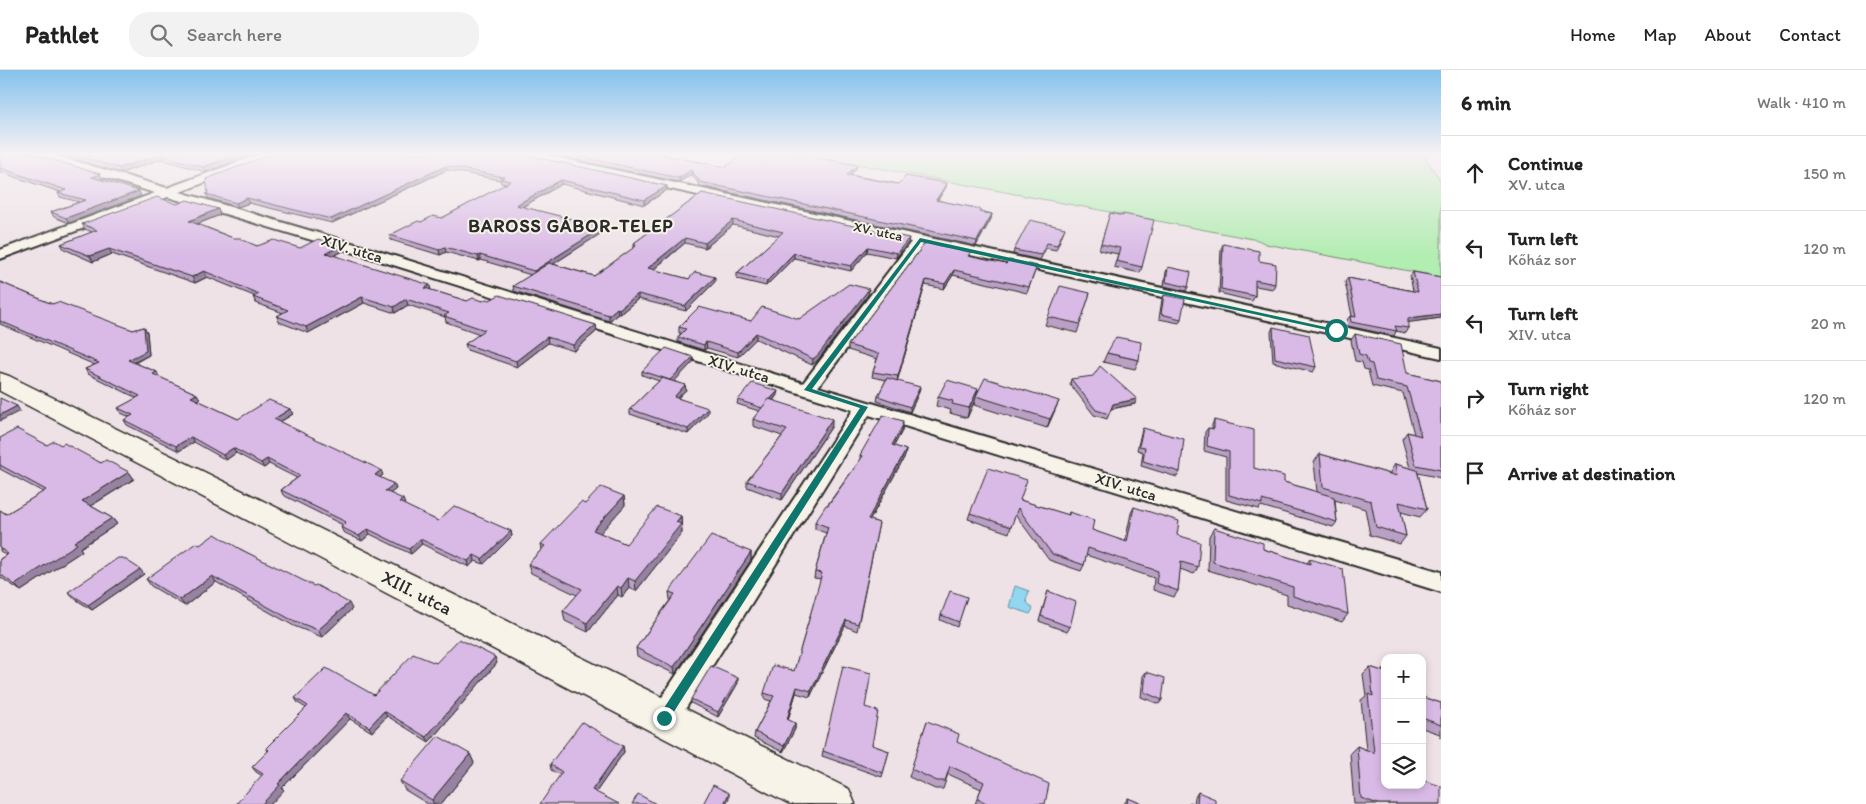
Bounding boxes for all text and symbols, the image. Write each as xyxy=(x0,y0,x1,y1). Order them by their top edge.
search box xyxy=(129,12,479,57)
text: Pathlet xyxy=(25,20,99,49)
icon: search xyxy=(147,21,175,49)
text: Search here xyxy=(187,23,282,46)
text: Home xyxy=(1570,24,1616,46)
text: Map xyxy=(1644,24,1677,46)
text: About xyxy=(1705,24,1751,46)
text: Contact xyxy=(1779,24,1841,46)
text: 6 min xyxy=(1461,90,1511,115)
text: Walk · 410 m xyxy=(1757,93,1846,112)
text: Continue xyxy=(1508,152,1583,175)
icon: ahead xyxy=(1461,159,1489,187)
text: 150 m xyxy=(1803,164,1846,183)
text: XV. utca xyxy=(1508,175,1565,194)
district label: BAROSS GÁBOR-TELEP xyxy=(468,215,674,237)
street label: XV. utca xyxy=(852,218,904,245)
text: Turn left xyxy=(1508,227,1578,250)
street label: XIV. utca xyxy=(319,230,385,267)
icon: left xyxy=(1461,234,1489,262)
text: 120 m xyxy=(1803,239,1846,258)
text: Kőház sor xyxy=(1508,250,1576,269)
text: Turn left xyxy=(1508,302,1578,325)
icon: left xyxy=(1461,309,1489,337)
text: 20 m xyxy=(1811,314,1846,333)
route start xyxy=(1325,319,1348,342)
text: XIV. utca xyxy=(1508,325,1571,344)
street label: XIV. utca xyxy=(706,350,772,387)
text: Turn right xyxy=(1508,377,1589,400)
icon: right xyxy=(1461,384,1489,412)
text: 120 m xyxy=(1803,389,1846,408)
text: Kőház sor xyxy=(1508,400,1576,419)
icon: arrive xyxy=(1461,459,1489,487)
text: Arrive at destination xyxy=(1508,462,1675,485)
street label: XIV. utca xyxy=(1093,468,1159,505)
street label: XIII. utca xyxy=(378,565,456,620)
map controls xyxy=(1381,654,1426,789)
button: + xyxy=(1381,654,1426,699)
button: − xyxy=(1381,699,1426,744)
route end xyxy=(653,707,676,730)
button: layers xyxy=(1381,744,1426,789)

